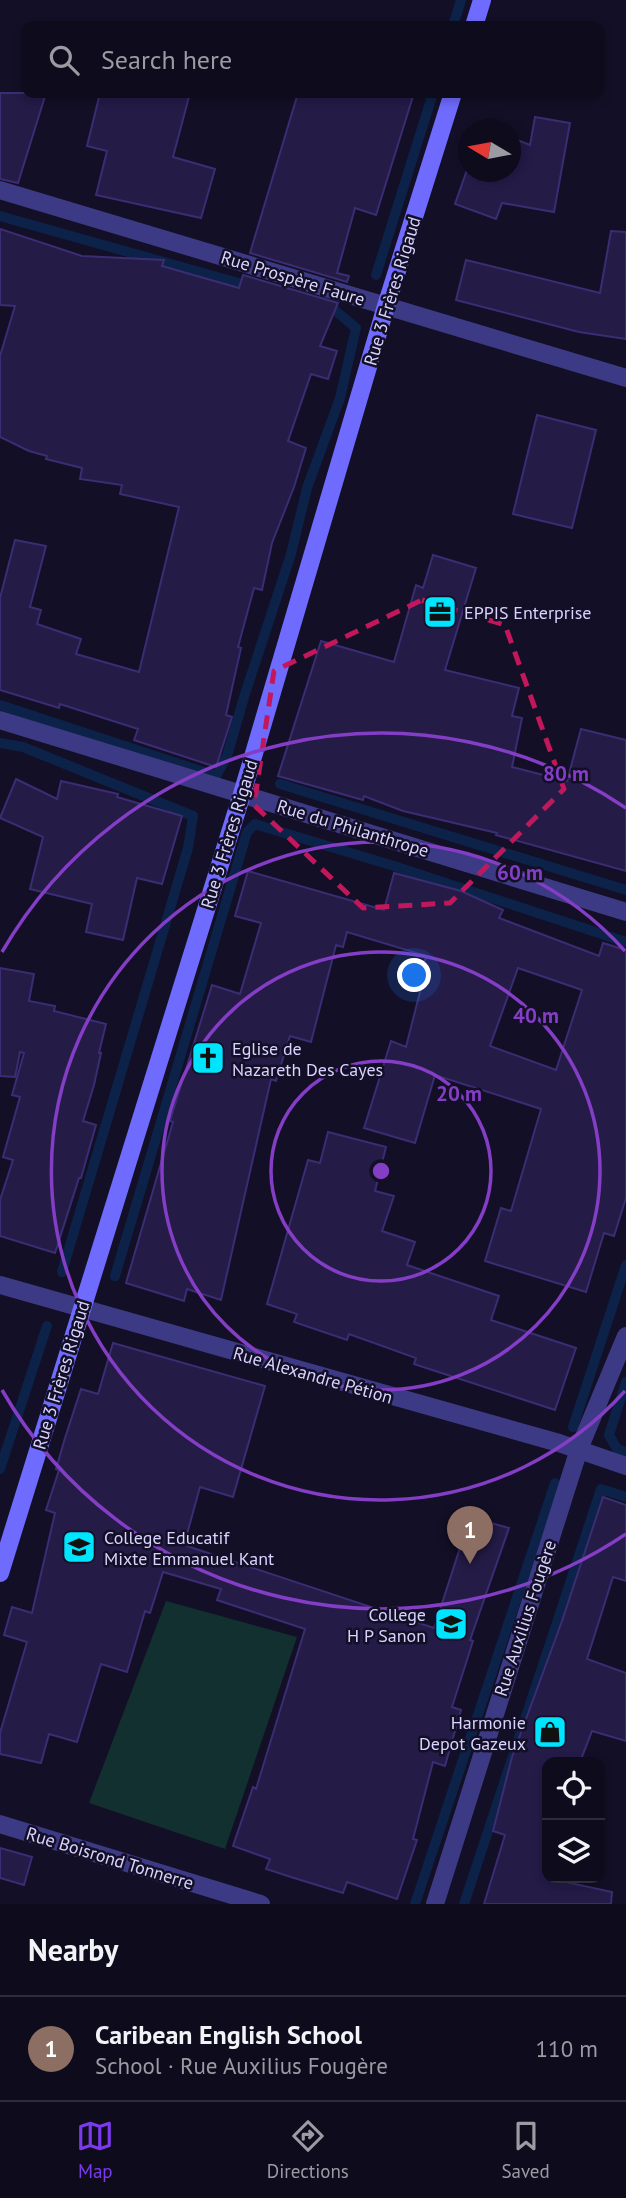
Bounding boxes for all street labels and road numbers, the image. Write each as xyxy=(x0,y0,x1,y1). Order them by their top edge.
street label: Rue 3 Frères Rigaud xyxy=(358,214,426,368)
street label: Rue Prospère Faure xyxy=(218,245,368,311)
street label: Rue 3 Frères Rigaud xyxy=(195,757,263,911)
street label: Rue du Philanthrope xyxy=(274,794,432,862)
street label: Rue 3 Frères Rigaud xyxy=(27,1298,95,1452)
street label: Rue Alexandre Pétion xyxy=(231,1341,395,1409)
street label: Rue Auxilius Fougère xyxy=(489,1537,561,1699)
street label: Rue Boisrond Tonnerre xyxy=(24,1822,196,1894)

